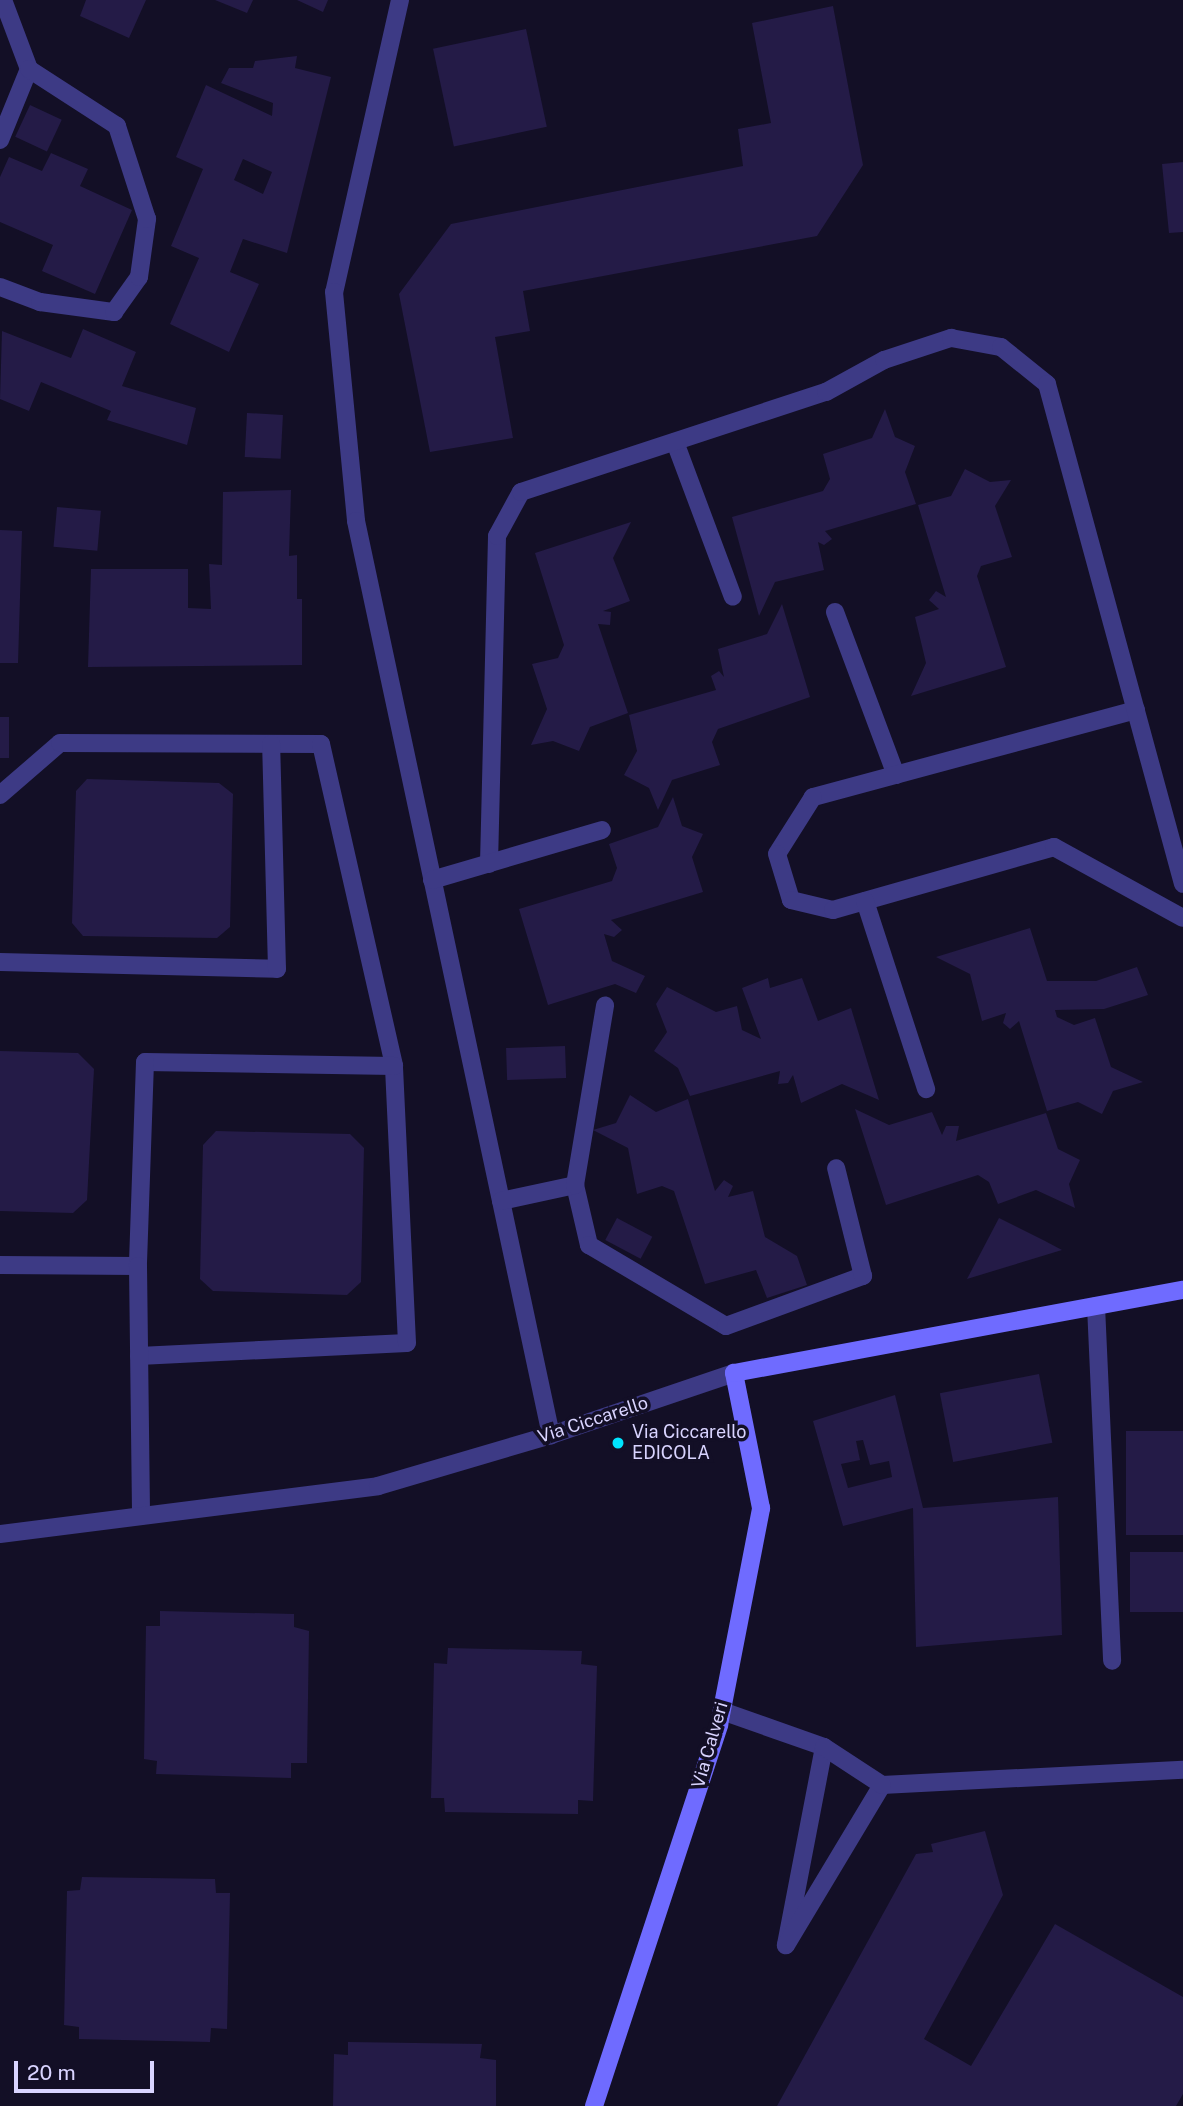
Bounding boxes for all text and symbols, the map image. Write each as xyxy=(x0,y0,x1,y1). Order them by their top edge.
street label: Via Ciccarello xyxy=(535,1392,651,1448)
place label: Via Ciccarello EDICOLA xyxy=(632,1422,747,1464)
marker: Via Ciccarello EDICOLA xyxy=(610,1435,626,1451)
street label: Via Calveri xyxy=(687,1699,733,1791)
scale bar xyxy=(18,2046,158,2090)
text: 20 m xyxy=(27,2060,76,2085)

